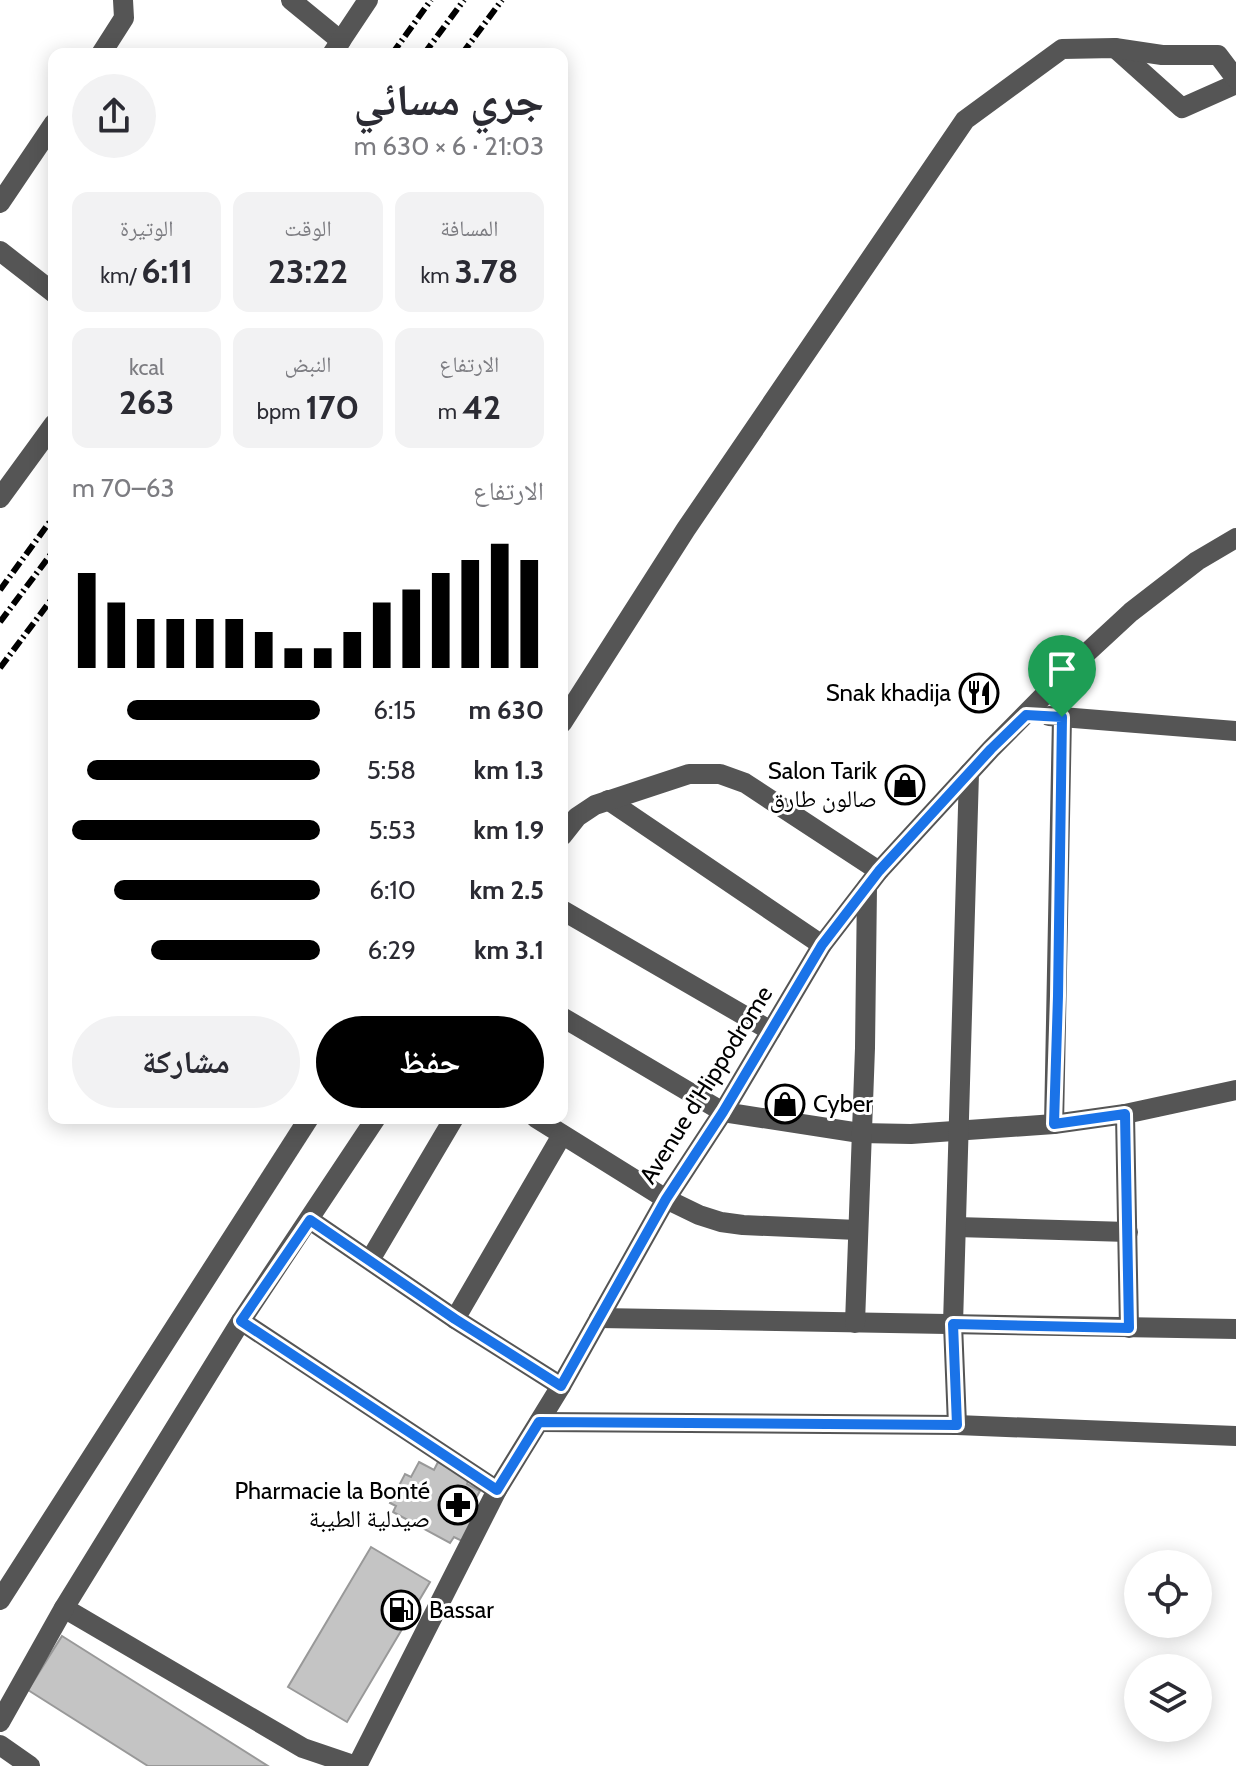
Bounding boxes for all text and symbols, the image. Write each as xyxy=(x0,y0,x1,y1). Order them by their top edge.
text: جري مسائي xyxy=(354,73,544,126)
button: share xyxy=(72,74,156,158)
text: 21:03 · 6 × 630 m xyxy=(354,130,544,162)
text: الوتيرة xyxy=(120,215,173,242)
text: الوقت xyxy=(284,215,332,242)
text: المسافة xyxy=(440,215,499,242)
text: 6:11 xyxy=(141,250,193,292)
text: 23:22 xyxy=(268,250,348,292)
text: 3.78 xyxy=(455,250,518,292)
text: /km xyxy=(100,262,141,289)
text: km xyxy=(420,262,455,289)
text: النبض xyxy=(285,351,331,378)
text: الارتفاع xyxy=(439,351,499,378)
text: kcal xyxy=(129,354,164,381)
text: 263 xyxy=(119,381,174,423)
text: 170 xyxy=(306,386,359,428)
text: 42 xyxy=(462,386,501,428)
text: bpm xyxy=(257,398,306,425)
text: m xyxy=(438,398,462,425)
text: 63–70 m xyxy=(72,472,175,504)
text: الارتفاع xyxy=(473,475,544,507)
pin xyxy=(1028,635,1096,717)
icon: arrive xyxy=(1040,647,1084,691)
restaurant icon: Snak khadija xyxy=(958,672,1000,714)
place label: Snak khadija xyxy=(826,678,951,707)
text: 6:15 xyxy=(373,694,416,726)
text: 630 m xyxy=(469,694,544,726)
text: 5:58 xyxy=(367,754,416,786)
text: 1.3 km xyxy=(474,754,544,786)
place label: Salon Tarik صالون طارق xyxy=(768,756,877,813)
shop icon: Salon Tarik صالون طارق xyxy=(884,764,926,806)
text: 5:53 xyxy=(368,814,416,846)
text: 1.9 km xyxy=(473,814,544,846)
text: 6:10 xyxy=(369,874,416,906)
text: 2.5 km xyxy=(469,874,544,906)
text: 6:29 xyxy=(367,934,416,966)
text: 3.1 km xyxy=(474,934,544,966)
street label: Avenue d'Hippodrome xyxy=(633,980,778,1189)
button: مشاركة xyxy=(72,1016,300,1108)
button: حفظ xyxy=(316,1016,544,1108)
shop icon: Cyber xyxy=(764,1083,806,1125)
place label: Cyber xyxy=(813,1089,873,1118)
place label: Pharmacie la Bonté صيدلية الطيبة xyxy=(234,1476,430,1533)
pharmacy icon: Pharmacie la Bonté صيدلية الطيبة xyxy=(437,1484,479,1526)
map controls xyxy=(1124,1550,1212,1742)
button: locate xyxy=(1124,1550,1212,1638)
fuel station icon: Bassar xyxy=(380,1589,422,1631)
place label: Bassar xyxy=(429,1595,494,1624)
button: layers xyxy=(1124,1654,1212,1742)

